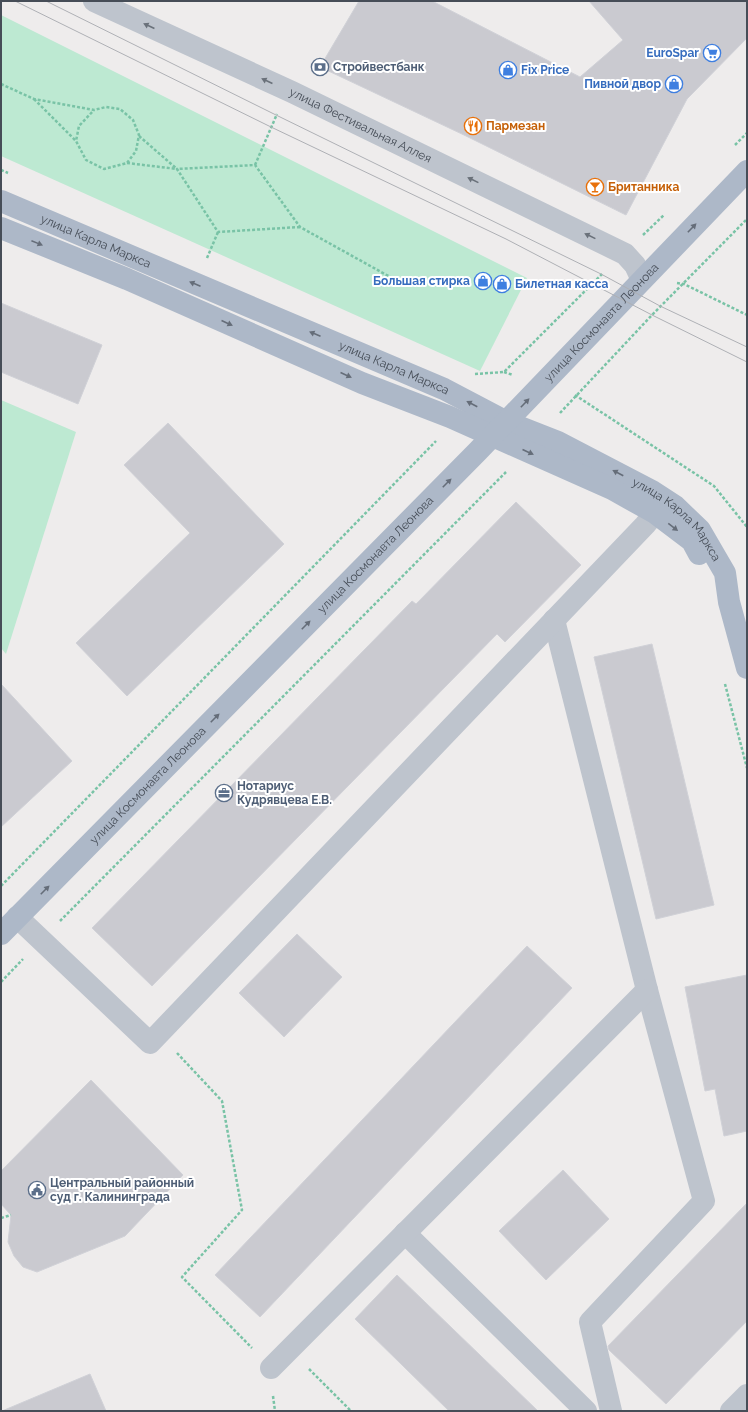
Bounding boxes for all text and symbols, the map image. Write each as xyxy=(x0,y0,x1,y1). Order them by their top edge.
one-way arrow xyxy=(144,23,155,29)
supermarket icon: EuroSpar xyxy=(702,43,722,63)
place label: EuroSpar xyxy=(646,46,699,60)
bank icon: Стройвестбанк xyxy=(310,57,330,77)
place label: Стройвестбанк xyxy=(333,60,425,74)
shop icon: Fix Price xyxy=(498,60,518,80)
place label: Fix Price xyxy=(521,63,569,77)
shop icon: Пивной двор xyxy=(664,74,684,94)
place label: Пивной двор xyxy=(584,77,661,91)
one-way arrow xyxy=(262,78,273,84)
street label: улица Фестивальная Аллея xyxy=(287,85,434,166)
restaurant icon: Пармезан xyxy=(463,116,483,136)
place label: Пармезан xyxy=(486,119,545,133)
one-way arrow xyxy=(467,177,478,183)
bar icon: Британника xyxy=(585,177,605,197)
place label: Британника xyxy=(608,180,679,194)
street label: улица Карла Маркса xyxy=(39,212,153,271)
one-way arrow xyxy=(687,223,697,233)
one-way arrow xyxy=(584,233,595,240)
one-way arrow xyxy=(32,240,44,246)
street label: улица Космонавта Леонова xyxy=(541,260,662,385)
shop icon: Большая стирка xyxy=(473,271,493,291)
place label: Большая стирка xyxy=(373,274,470,288)
shop icon: Билетная касса xyxy=(492,274,512,294)
place label: Билетная касса xyxy=(515,277,609,291)
one-way arrow xyxy=(189,280,201,286)
one-way arrow xyxy=(221,320,232,326)
one-way arrow xyxy=(308,331,320,337)
street label: улица Карла Маркса xyxy=(337,338,452,398)
one-way arrow xyxy=(340,372,351,378)
one-way arrow xyxy=(520,398,529,408)
one-way arrow xyxy=(467,400,478,407)
one-way arrow xyxy=(523,449,534,455)
one-way arrow xyxy=(612,470,624,476)
street label: улица Карла Маркса xyxy=(630,475,724,564)
one-way arrow xyxy=(442,478,452,488)
street label: улица Космонавта Леонова xyxy=(315,493,436,616)
one-way arrow xyxy=(668,523,679,531)
one-way arrow xyxy=(301,620,311,630)
one-way arrow xyxy=(210,713,220,722)
street label: улица Космонавта Леонова xyxy=(87,724,209,847)
place label: Нотариус Кудрявцева Е.В. xyxy=(237,779,332,807)
office icon: Нотариус Кудрявцева Е.В. xyxy=(214,783,234,803)
one-way arrow xyxy=(40,885,50,895)
place label: Центральный районный суд г. Калининграда xyxy=(50,1176,194,1204)
public building icon: Центральный районный суд г. Калининграда xyxy=(27,1180,47,1200)

